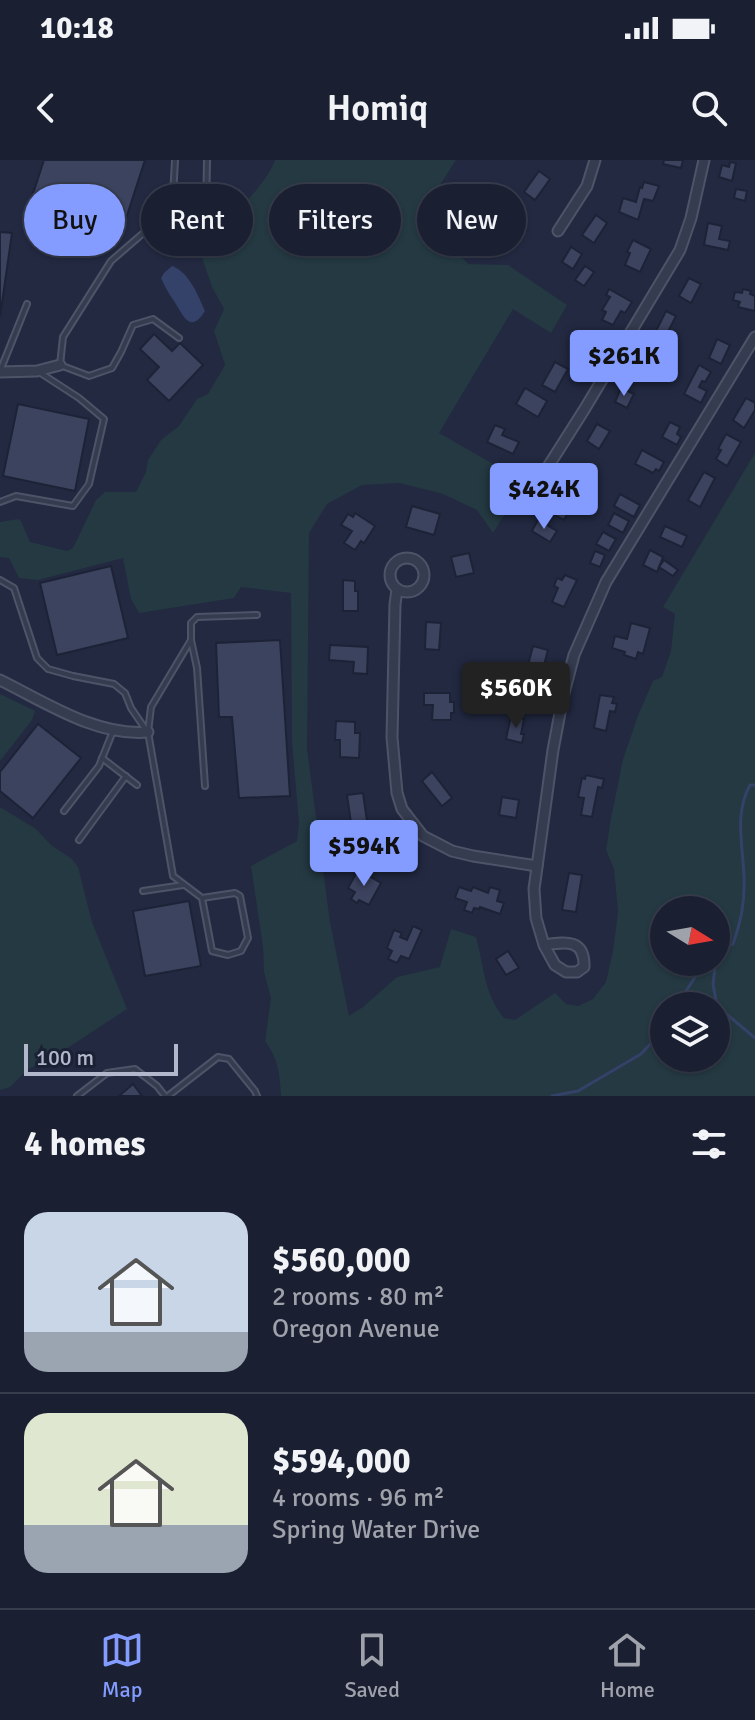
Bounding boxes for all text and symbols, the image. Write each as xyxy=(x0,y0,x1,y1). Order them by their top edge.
text: 10:18 xyxy=(40,10,114,47)
icon: back xyxy=(24,86,68,130)
text: Homiq xyxy=(327,86,428,131)
icon: search xyxy=(687,86,731,130)
chip: Buy xyxy=(24,184,125,256)
chip: Rent xyxy=(141,184,253,256)
chip: Filters xyxy=(269,184,401,256)
chip: New xyxy=(417,184,526,256)
pin: $261K xyxy=(568,330,680,398)
text: $261K xyxy=(588,340,660,372)
pin: $424K xyxy=(488,463,600,531)
text: $424K xyxy=(508,473,580,505)
pin: $560K xyxy=(460,662,572,730)
text: $560K xyxy=(480,672,552,704)
pin: $594K xyxy=(308,820,420,888)
text: $594K xyxy=(328,830,400,862)
north arrow xyxy=(650,896,730,976)
map controls xyxy=(650,896,730,1072)
button: layers xyxy=(650,992,730,1072)
scale bar xyxy=(24,1040,178,1076)
text: 100 m xyxy=(36,1044,94,1071)
icon: filters xyxy=(687,1122,731,1166)
text: 4 homes xyxy=(24,1123,145,1165)
text: $560,000 xyxy=(272,1239,411,1281)
icon: home xyxy=(88,1244,184,1340)
text: 2 rooms · 80 m² xyxy=(272,1281,445,1313)
text: Oregon Avenue xyxy=(272,1313,440,1345)
text: $594,000 xyxy=(272,1440,411,1482)
icon: home xyxy=(88,1445,184,1541)
text: 4 rooms · 96 m² xyxy=(272,1482,445,1514)
text: Spring Water Drive xyxy=(272,1514,480,1546)
tab: Map xyxy=(100,1628,144,1703)
tab: Saved xyxy=(344,1628,400,1703)
tab: Home xyxy=(600,1628,655,1703)

